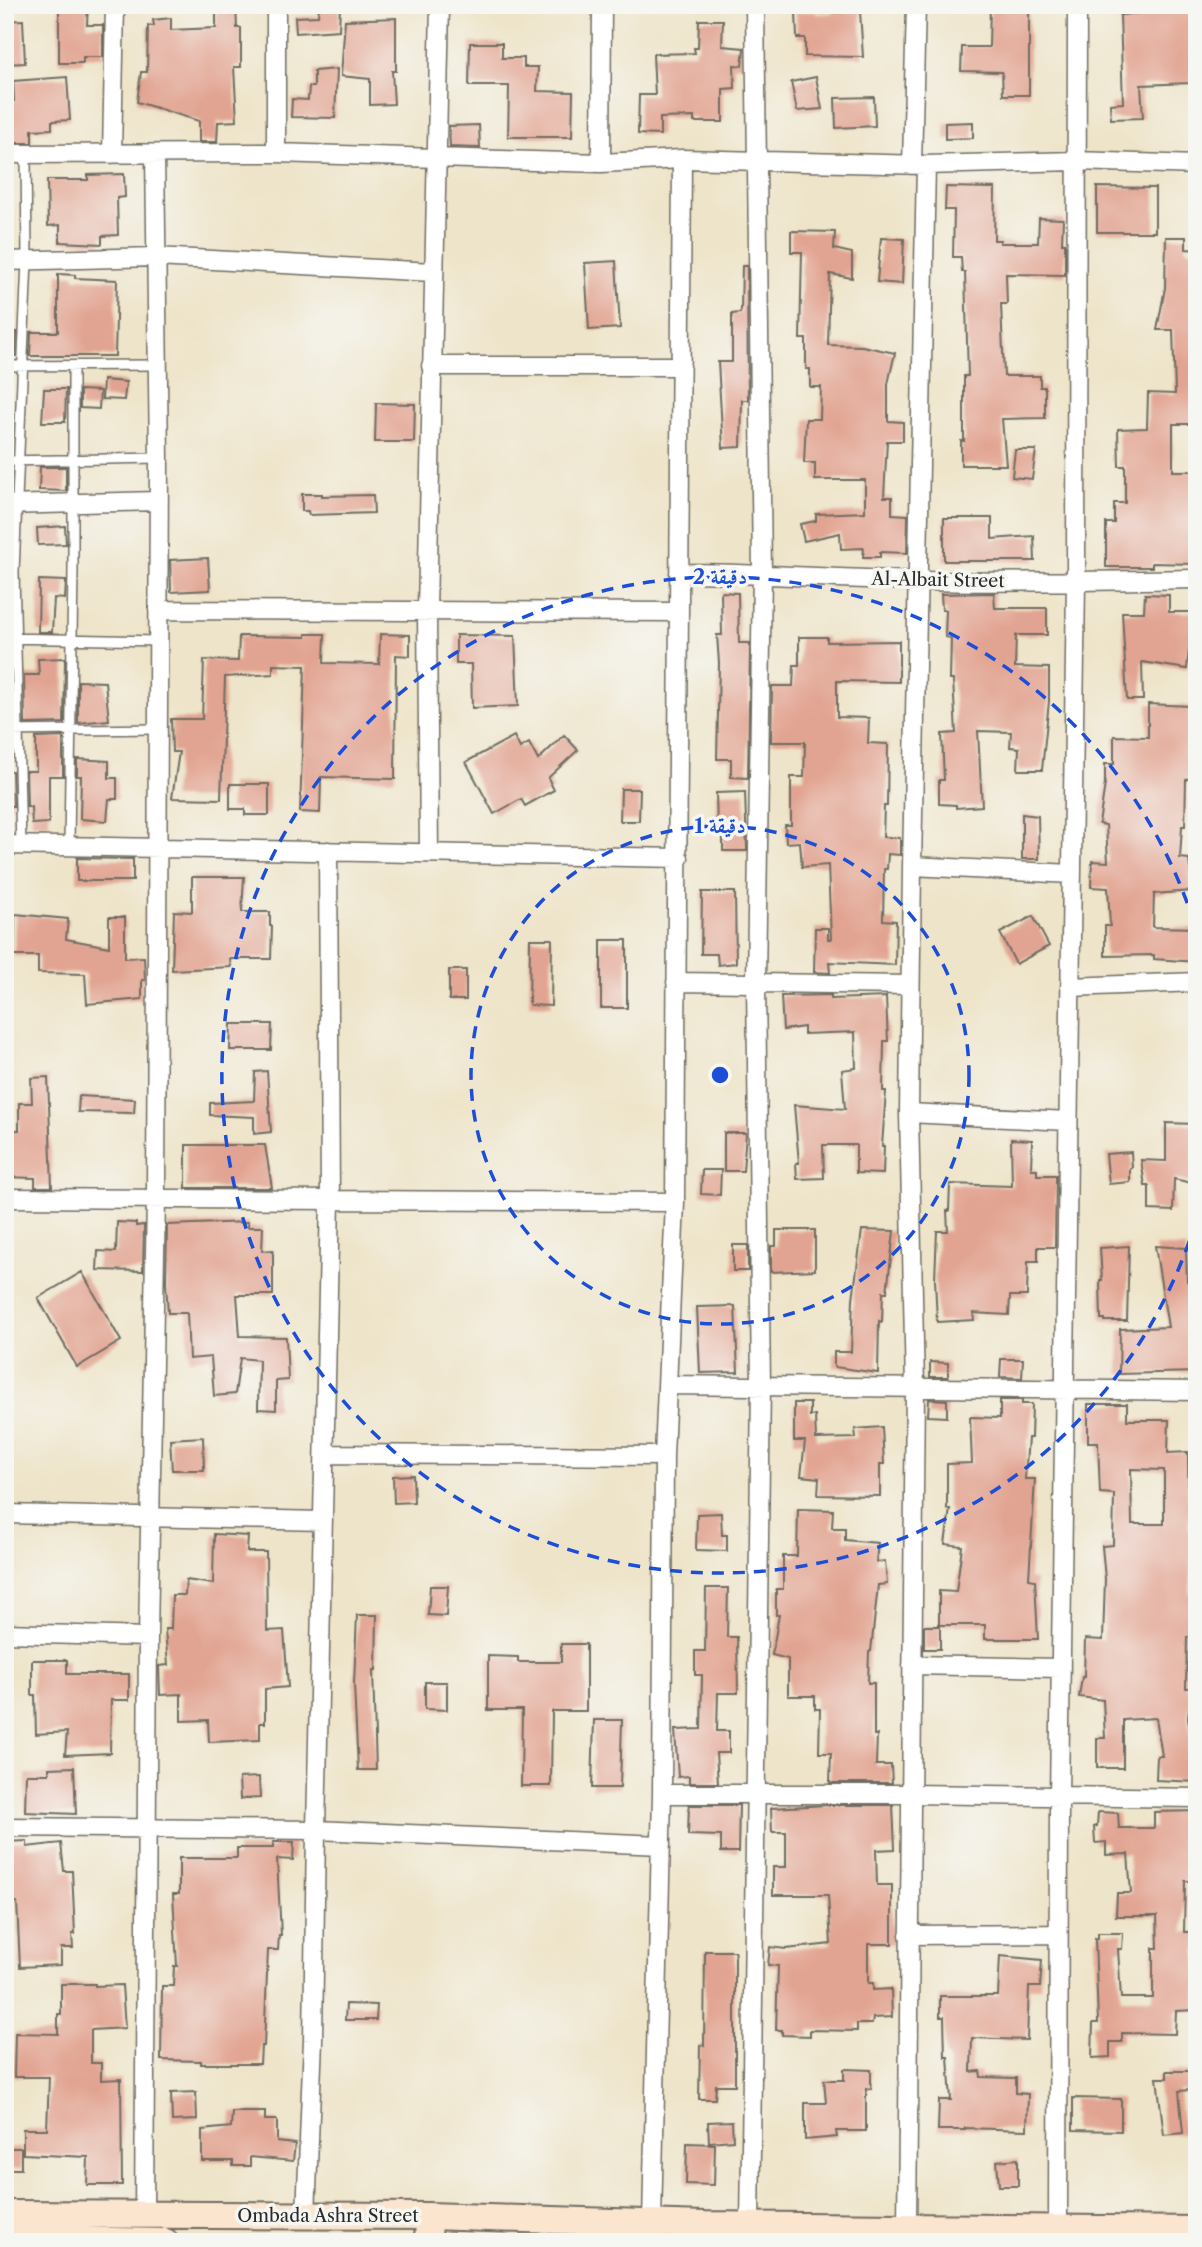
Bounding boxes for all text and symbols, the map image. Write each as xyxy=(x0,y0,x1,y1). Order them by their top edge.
text: 2 دقيقة xyxy=(693,564,747,589)
street label: Al-Albait Street xyxy=(870,568,1005,592)
text: 1 دقيقة xyxy=(694,813,746,838)
centre of rings xyxy=(708,1063,732,1087)
street label: Ombada Ashra Street xyxy=(237,2205,419,2227)

